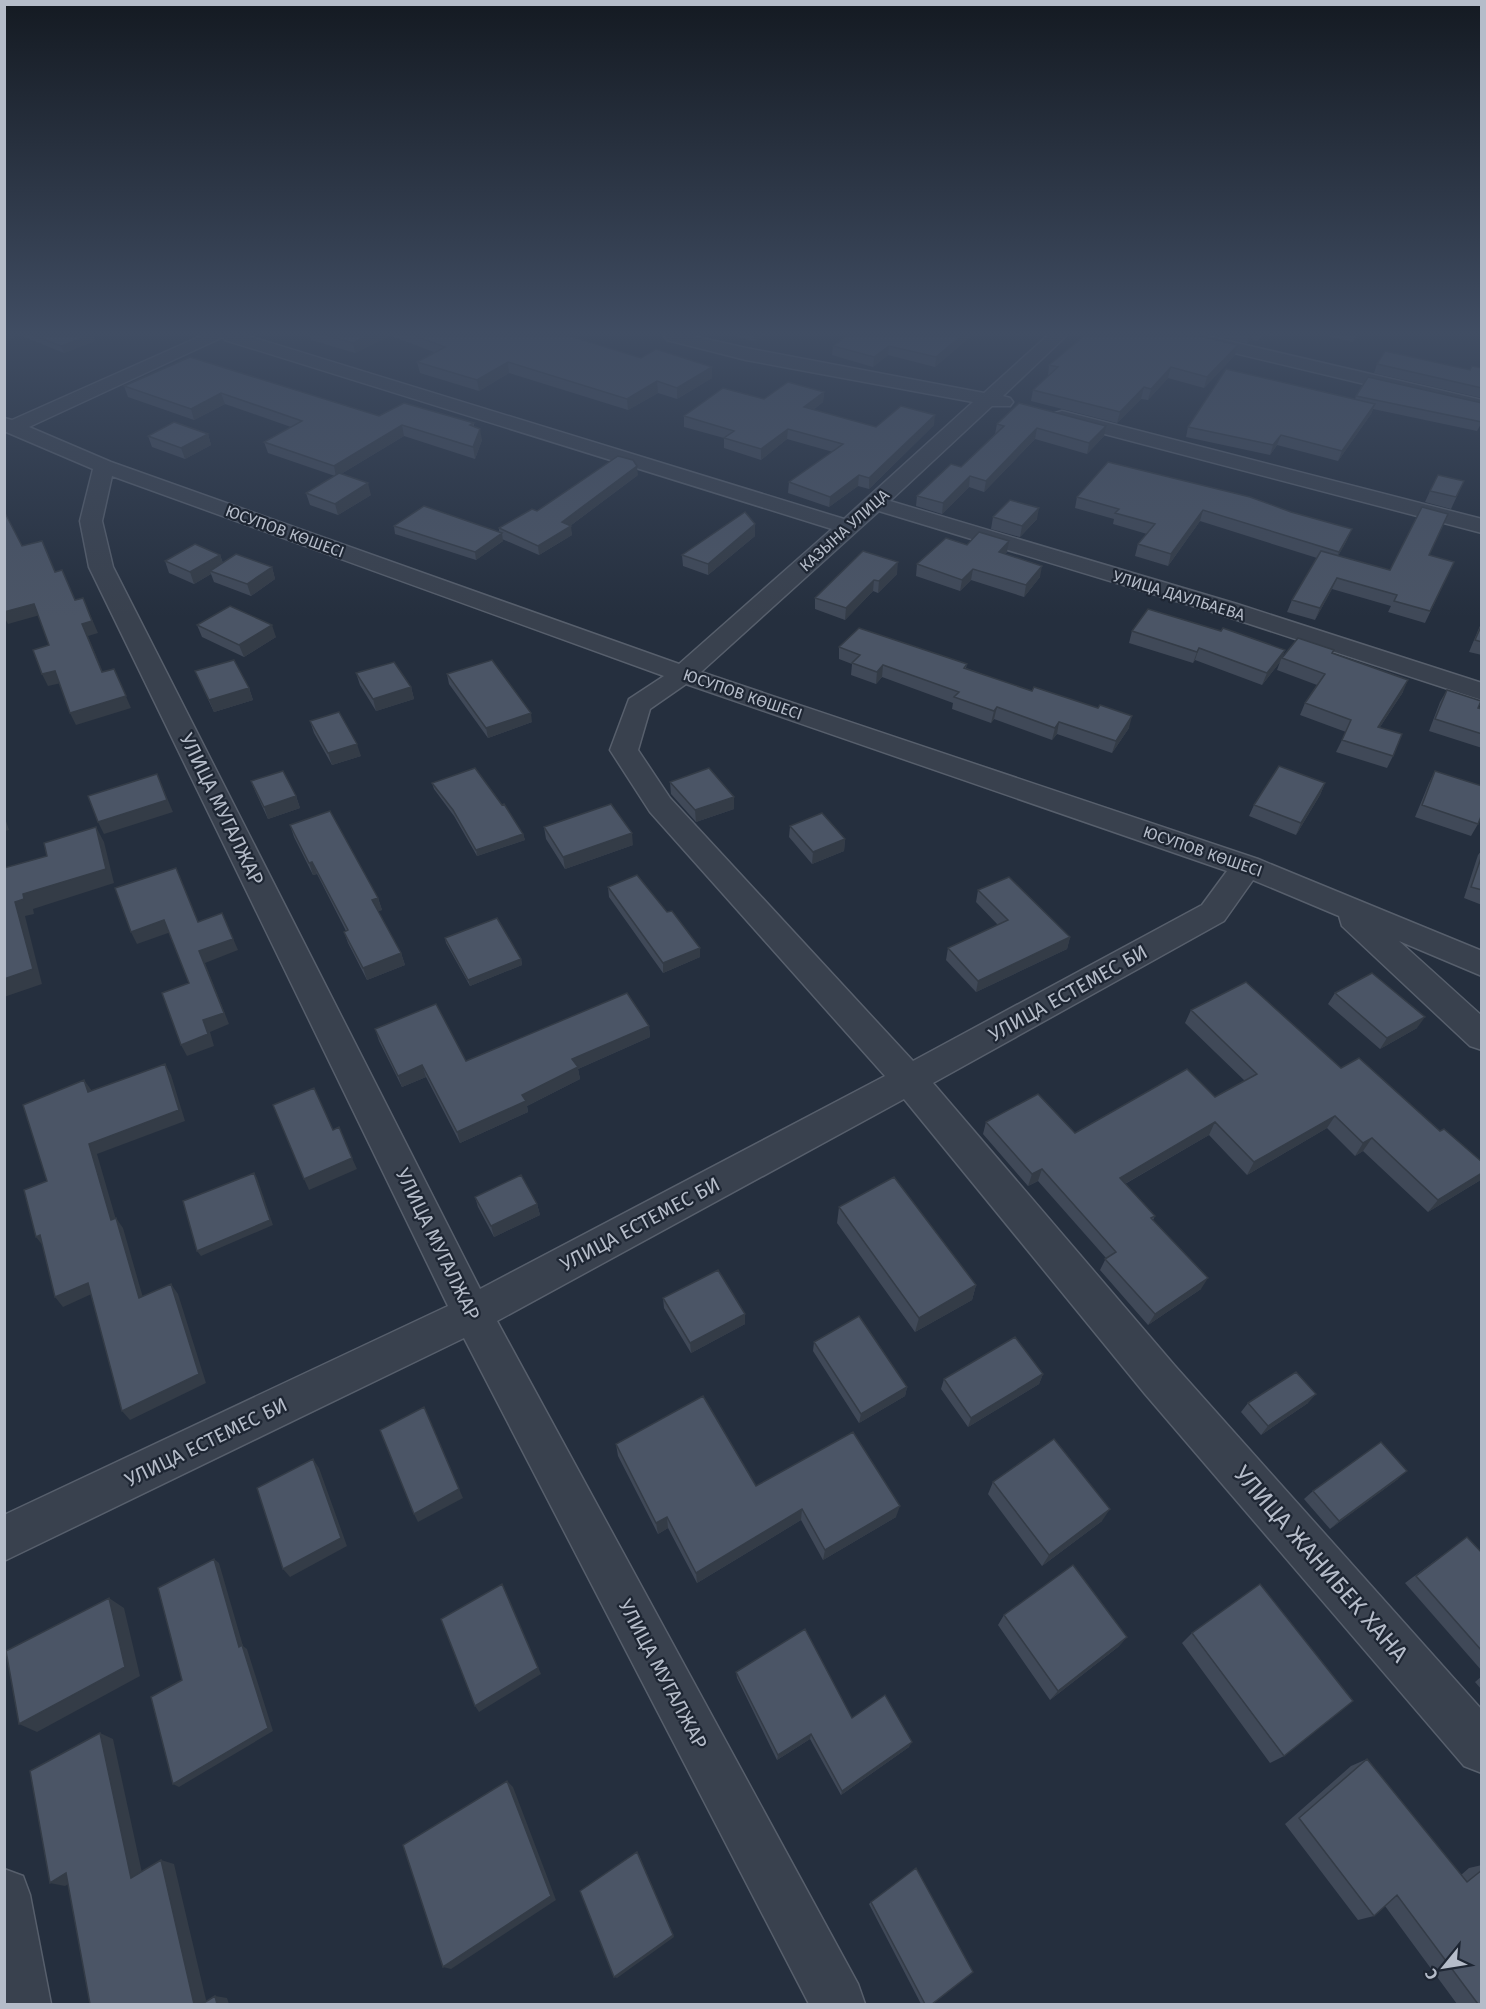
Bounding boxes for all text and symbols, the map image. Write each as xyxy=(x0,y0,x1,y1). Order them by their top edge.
street label: КАЗЫНА УЛИЦА xyxy=(796,485,894,576)
street label: ЮСУПОВ КӨШЕСІ xyxy=(223,501,347,562)
street label: УЛИЦА ДАУЛБАЕВА xyxy=(1111,566,1248,625)
street label: ЮСУПОВ КӨШЕСІ xyxy=(681,665,805,724)
street label: УЛИЦА МУГАЛЖАР xyxy=(175,729,269,889)
street label: ЮСУПОВ КӨШЕСІ xyxy=(1141,822,1265,881)
street label: УЛИЦА ЕСТЕМЕС БИ xyxy=(985,939,1151,1047)
street label: УЛИЦА МУГАЛЖАР xyxy=(391,1164,485,1324)
street label: УЛИЦА ЕСТЕМЕС БИ xyxy=(556,1172,724,1276)
street label: УЛИЦА ЕСТЕМЕС БИ xyxy=(121,1392,291,1492)
street label: УЛИЦА ЖАНИБЕК ХАНА xyxy=(1228,1460,1414,1668)
street label: УЛИЦА МУГАЛЖАР xyxy=(613,1595,713,1753)
north arrow xyxy=(1414,1937,1474,1997)
text: С xyxy=(1421,1965,1442,1983)

